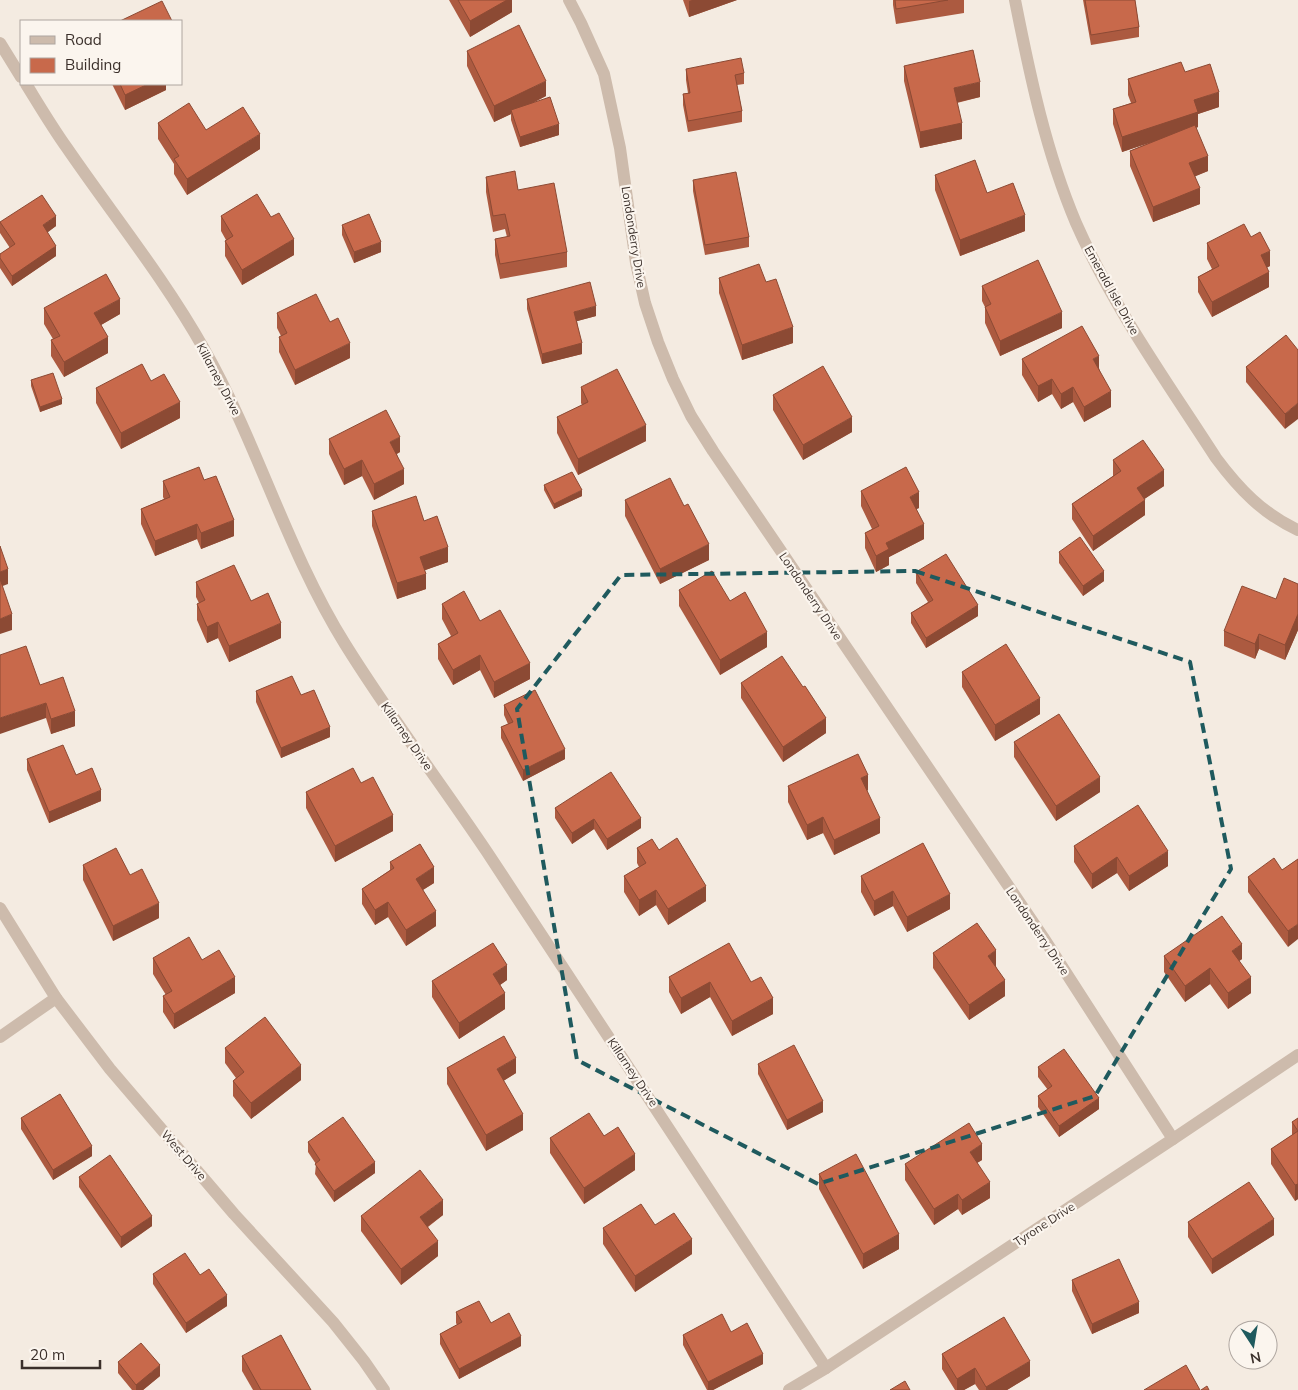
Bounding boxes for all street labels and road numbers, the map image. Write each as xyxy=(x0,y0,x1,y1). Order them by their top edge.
street label: Londonderry Drive xyxy=(619,185,649,289)
street label: Emerald Isle Drive xyxy=(1081,243,1143,337)
street label: Killarney Drive xyxy=(194,340,244,418)
street label: Londonderry Drive xyxy=(776,549,846,643)
street label: Killarney Drive xyxy=(378,699,436,773)
street label: Londonderry Drive xyxy=(1003,884,1073,978)
street label: Killarney Drive xyxy=(604,1035,662,1109)
street label: West Drive xyxy=(158,1127,210,1183)
street label: Tyrone Drive xyxy=(1011,1199,1077,1249)

